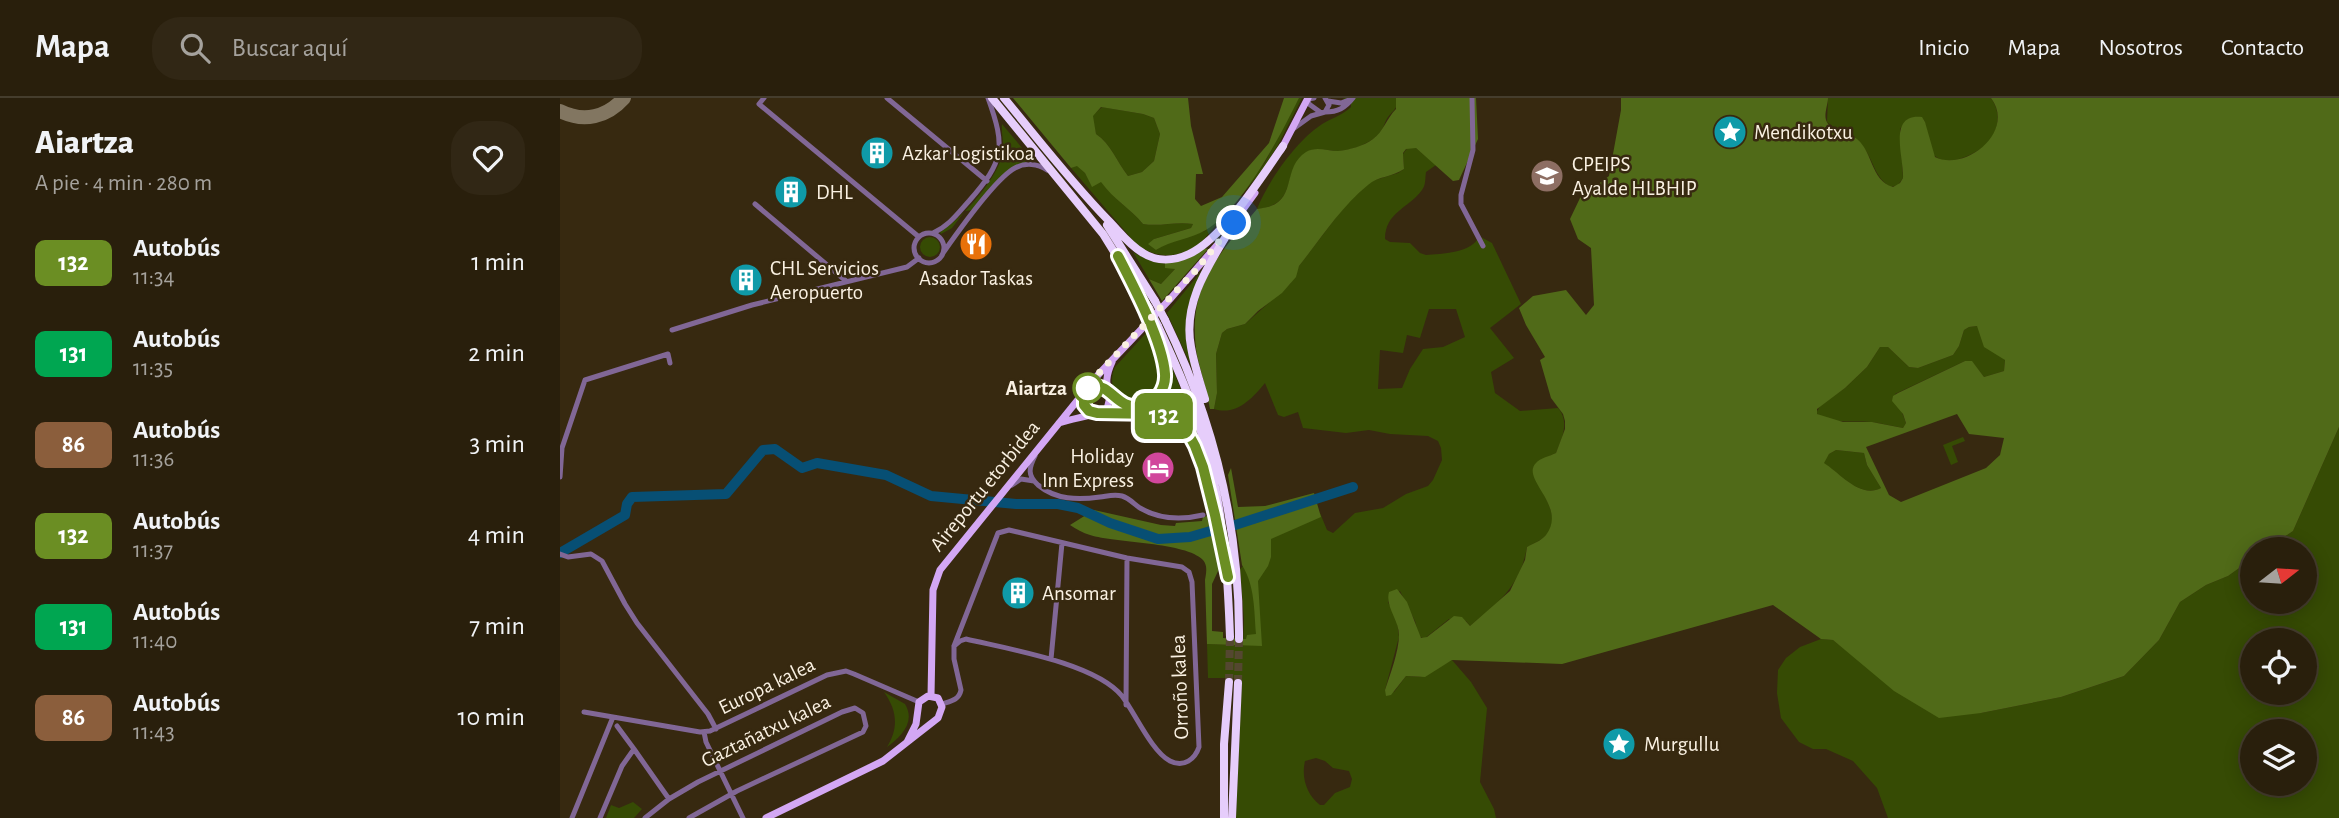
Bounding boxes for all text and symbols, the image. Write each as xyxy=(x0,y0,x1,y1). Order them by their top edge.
search box xyxy=(152,17,642,80)
icon: search xyxy=(176,29,214,67)
text: Mapa xyxy=(35,31,110,64)
text: Buscar aquí xyxy=(232,35,348,61)
text: Inicio xyxy=(1918,36,1969,60)
text: Mapa xyxy=(2007,36,2061,60)
text: Nosotros xyxy=(2099,36,2183,60)
text: Contacto xyxy=(2221,36,2304,60)
place icon: Mendikotxu xyxy=(1711,113,1749,151)
button: heart xyxy=(451,121,525,195)
place label: Mendikotxu xyxy=(1754,122,1853,143)
text: Aiartza xyxy=(35,127,134,160)
building icon: Azkar Logistikoa xyxy=(858,134,896,172)
place label: Azkar Logistikoa xyxy=(902,143,1035,164)
place label: CPEIPS Ayalde HLBHIP xyxy=(1572,154,1697,199)
school or university icon: CPEIPS Ayalde HLBHIP xyxy=(1528,157,1566,195)
text: A pie · 4 min · 280 m xyxy=(35,172,212,195)
building icon: DHL xyxy=(772,173,810,211)
place label: DHL xyxy=(816,182,853,203)
your location xyxy=(1216,205,1251,240)
restaurant icon: Asador Taskas xyxy=(957,225,995,263)
text: Autobús xyxy=(133,235,220,261)
text: 1 min xyxy=(471,249,525,275)
text: 132 xyxy=(58,251,89,275)
place label: CHL Servicios Aeropuerto xyxy=(770,258,879,303)
building icon: CHL Servicios Aeropuerto xyxy=(727,261,765,299)
text: 11:34 xyxy=(133,266,175,289)
place label: Asador Taskas xyxy=(919,268,1033,289)
text: Autobús xyxy=(133,326,220,352)
text: 2 min xyxy=(468,340,525,366)
text: 131 xyxy=(60,342,87,366)
text: 11:35 xyxy=(133,357,173,380)
marker: Aiartza xyxy=(1073,373,1103,403)
place label: Aiartza xyxy=(1006,378,1067,399)
line badge: 132 xyxy=(1124,393,1204,439)
text: 132 xyxy=(1149,404,1179,428)
text: Autobús xyxy=(133,417,220,443)
street label: Aireportu etorbidea xyxy=(926,417,1044,555)
text: 3 min xyxy=(469,431,525,457)
text: 86 xyxy=(62,433,85,457)
place label: Holiday Inn Express xyxy=(1042,446,1134,491)
text: 11:36 xyxy=(133,448,174,471)
hotel icon: Holiday Inn Express xyxy=(1139,449,1177,487)
text: Autobús xyxy=(133,508,220,534)
text: 4 min xyxy=(468,522,525,548)
text: 132 xyxy=(58,524,89,548)
north arrow xyxy=(2240,537,2317,614)
map controls xyxy=(2240,537,2317,796)
text: 11:37 xyxy=(133,539,173,562)
building icon: Ansomar xyxy=(999,574,1037,612)
place label: Ansomar xyxy=(1042,583,1116,604)
text: Autobús xyxy=(133,599,220,625)
text: 7 min xyxy=(469,613,525,639)
text: 131 xyxy=(60,615,87,639)
button: locate xyxy=(2240,628,2317,705)
text: 11:40 xyxy=(133,630,177,653)
street label: Orroño kalea xyxy=(1168,634,1192,740)
street label: Europa kalea xyxy=(715,654,819,718)
text: Autobús xyxy=(133,690,220,716)
street label: Gaztañatxu kalea xyxy=(698,691,834,771)
text: 10 min xyxy=(458,704,525,730)
text: 86 xyxy=(62,706,85,730)
button: layers xyxy=(2240,719,2317,796)
text: 11:43 xyxy=(133,721,175,744)
place icon: Murgullu xyxy=(1600,725,1638,763)
place label: Murgullu xyxy=(1644,734,1720,755)

